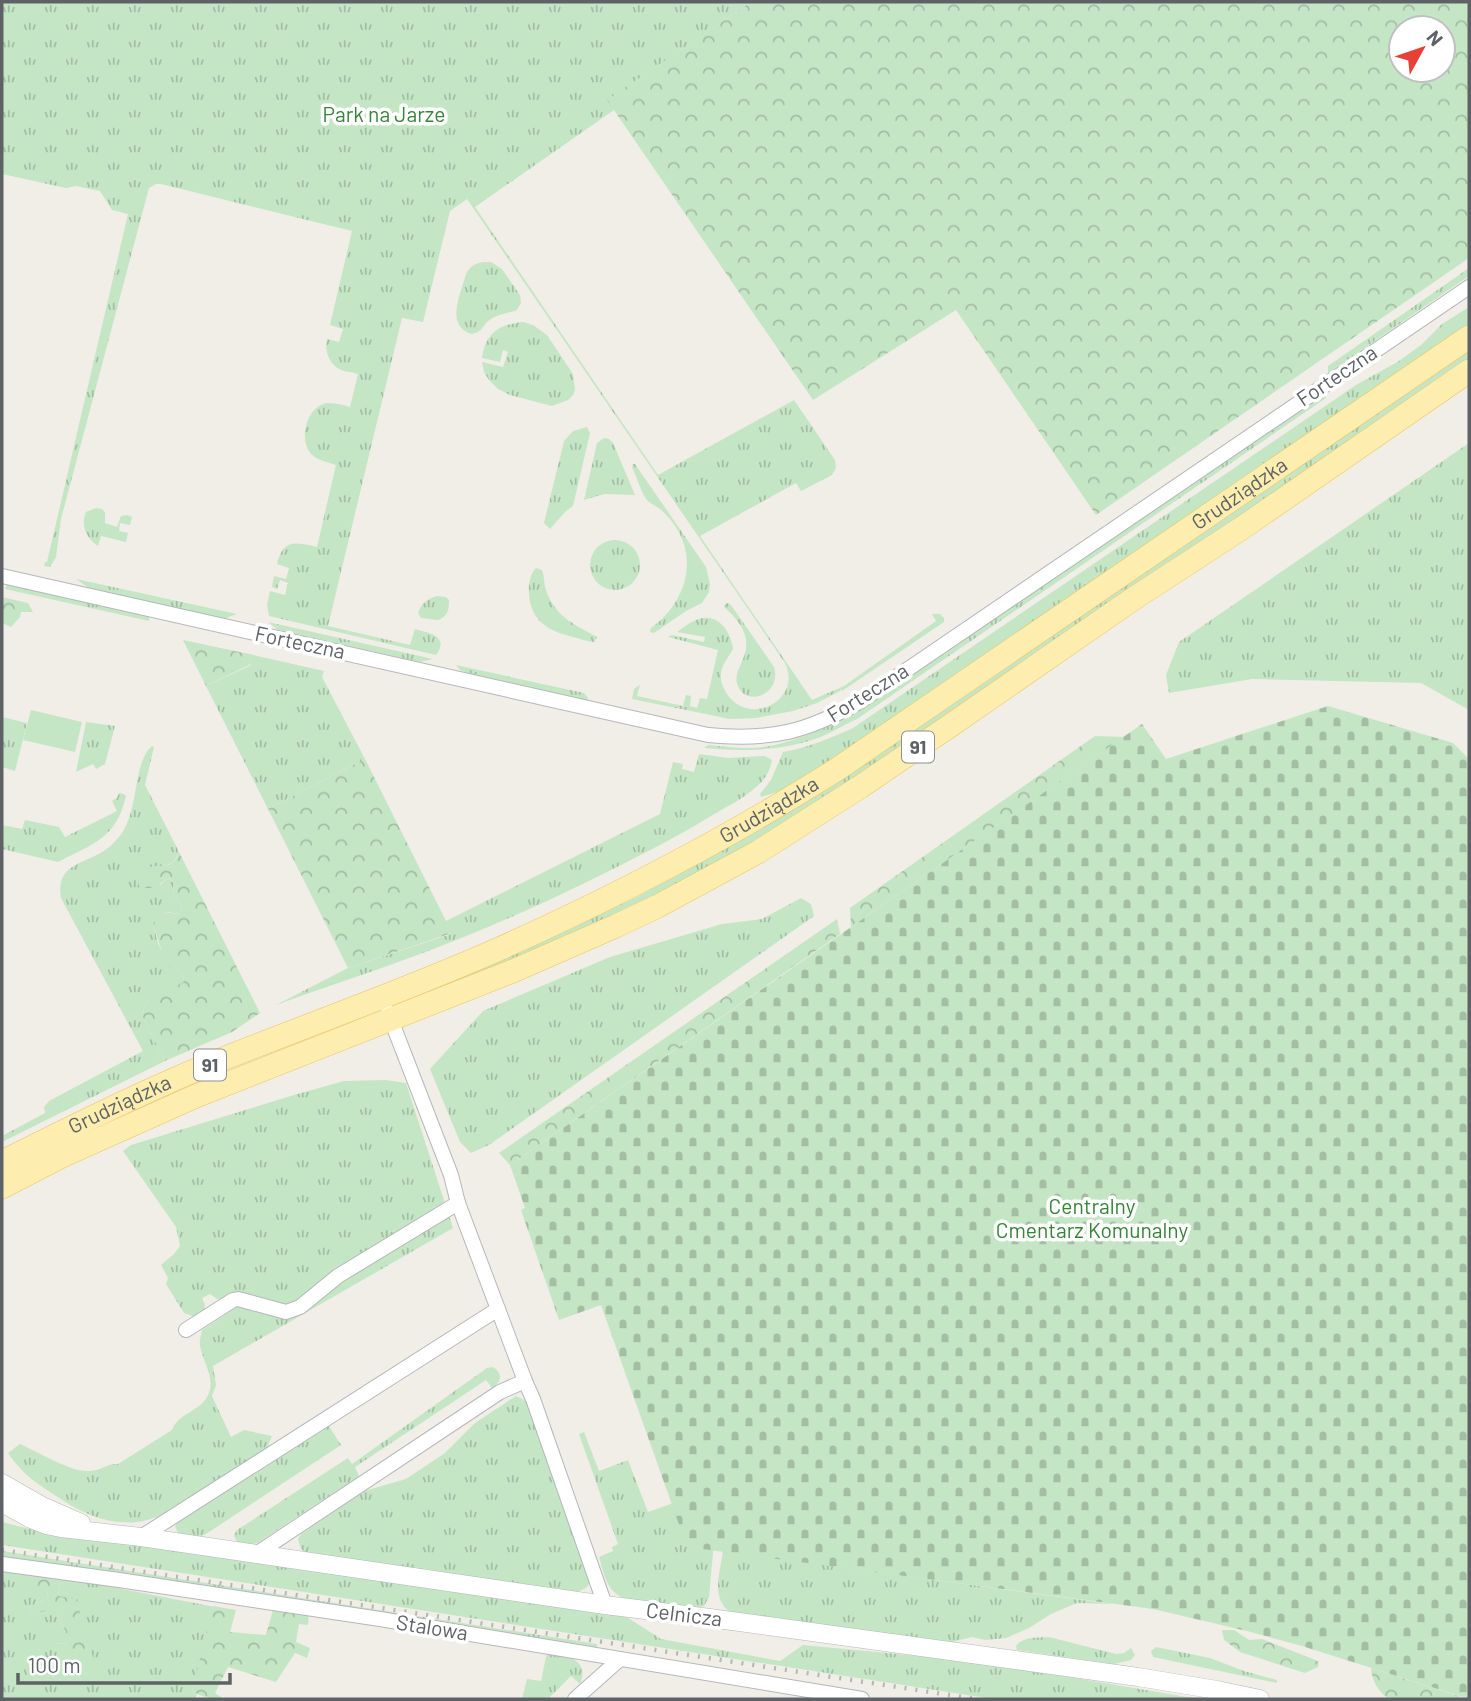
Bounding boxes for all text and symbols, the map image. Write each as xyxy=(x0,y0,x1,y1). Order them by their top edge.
north arrow xyxy=(1387,14,1457,84)
text: N xyxy=(1423,26,1448,50)
park label: Park na Jarze xyxy=(323,101,445,126)
street label: Forteczna xyxy=(1291,339,1381,411)
street label: Grudziądzka xyxy=(1186,451,1291,534)
street label: Forteczna xyxy=(253,620,348,663)
street label: Forteczna xyxy=(822,657,913,727)
road number: 91 xyxy=(902,732,934,762)
street label: Grudziądzka xyxy=(715,770,822,847)
road number: 91 xyxy=(194,1050,226,1080)
street label: Grudziądzka xyxy=(64,1068,174,1138)
park label: Centralny Cmentarz Komunalny xyxy=(996,1193,1189,1242)
street label: Celnicza xyxy=(645,1596,724,1631)
street label: Stalowa xyxy=(395,1609,470,1645)
scale bar xyxy=(18,1642,229,1686)
text: 100 m xyxy=(28,1652,81,1677)

